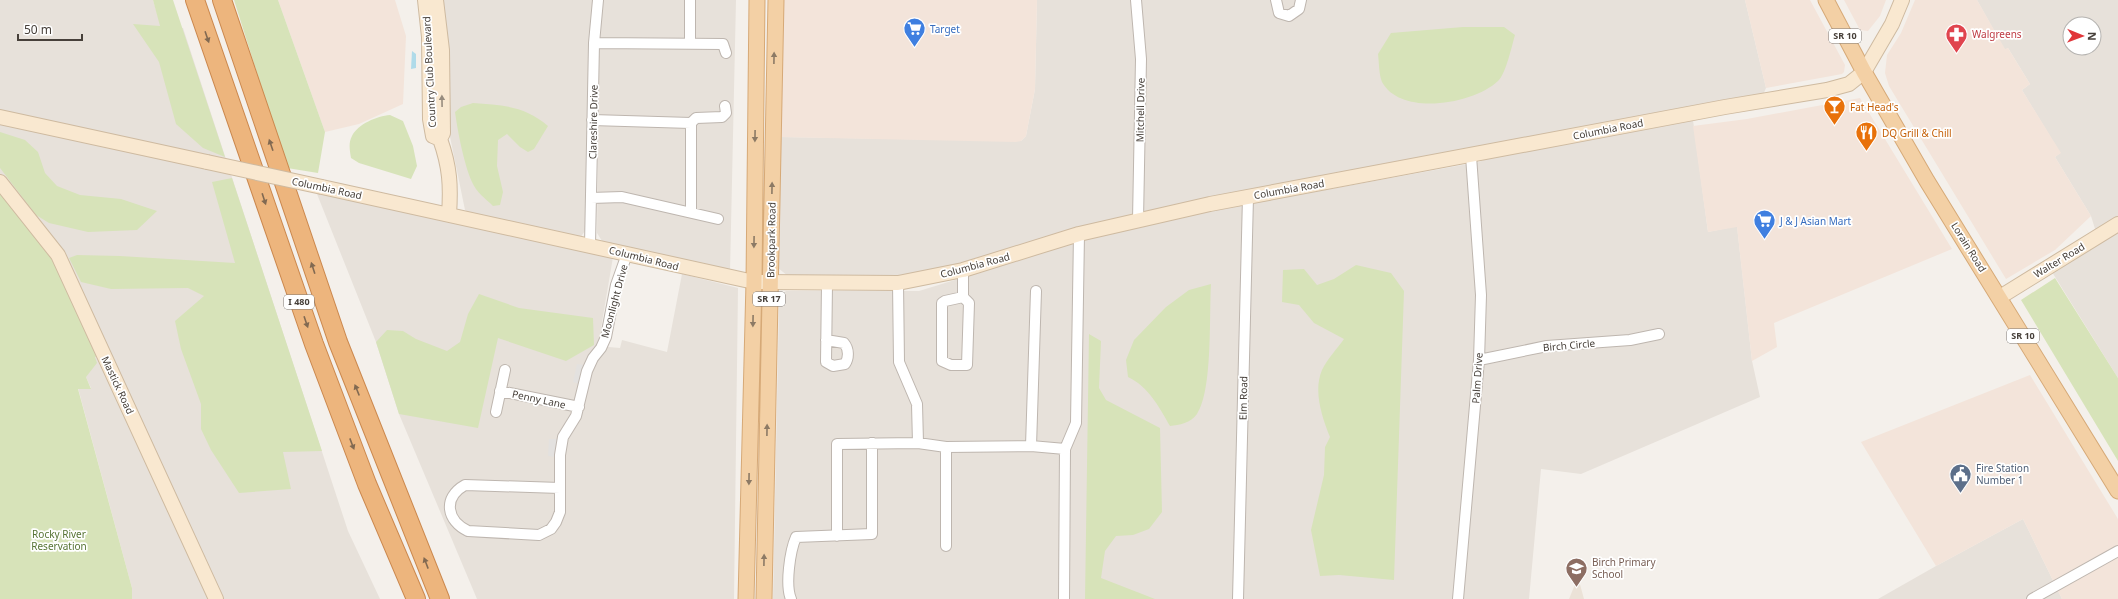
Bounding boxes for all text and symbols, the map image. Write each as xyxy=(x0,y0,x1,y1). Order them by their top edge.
scale bar xyxy=(18,16,82,42)
street label: Country Club Boulevard xyxy=(419,16,439,128)
supermarket icon: Target xyxy=(902,16,928,49)
north arrow xyxy=(2062,16,2102,56)
text: 50 m xyxy=(24,21,52,38)
pharmacy icon: Walgreens xyxy=(1943,21,1969,54)
place label: Target xyxy=(930,22,960,36)
place label: Walgreens xyxy=(1972,27,2022,41)
road number: SR 10 xyxy=(1829,29,1861,43)
one-way arrow xyxy=(205,31,211,43)
text: N xyxy=(2085,32,2100,41)
one-way arrow xyxy=(771,52,778,64)
street label: Mitchell Drive xyxy=(1132,77,1148,142)
street label: Clareshire Drive xyxy=(585,84,601,159)
one-way arrow xyxy=(439,94,445,107)
bar icon: Fat Head's xyxy=(1822,94,1848,127)
place label: Fat Head's xyxy=(1850,100,1899,114)
street label: Columbia Road xyxy=(1572,115,1644,143)
restaurant icon: DQ Grill & Chill xyxy=(1854,120,1880,153)
place label: DQ Grill & Chill xyxy=(1882,126,1952,140)
one-way arrow xyxy=(752,130,758,143)
one-way arrow xyxy=(268,138,274,150)
street label: Columbia Road xyxy=(291,174,363,202)
street label: Columbia Road xyxy=(1253,176,1325,202)
one-way arrow xyxy=(769,181,775,194)
one-way arrow xyxy=(261,194,267,206)
street label: Brookpark Road xyxy=(763,202,779,278)
supermarket icon: J & J Asian Mart xyxy=(1751,208,1777,241)
place label: J & J Asian Mart xyxy=(1779,214,1852,228)
street label: Lorain Road xyxy=(1948,219,1990,275)
one-way arrow xyxy=(751,236,757,249)
street label: Walter Road xyxy=(2031,239,2087,281)
street label: Columbia Road xyxy=(608,243,680,273)
street label: Columbia Road xyxy=(939,249,1011,281)
one-way arrow xyxy=(310,261,316,273)
street label: Moonlight Drive xyxy=(597,262,631,339)
road number: SR 17 xyxy=(753,292,785,306)
road number: I 480 xyxy=(284,295,314,309)
one-way arrow xyxy=(749,315,756,327)
one-way arrow xyxy=(303,317,309,329)
road number: SR 10 xyxy=(2007,329,2039,343)
street label: Birch Circle xyxy=(1542,336,1596,354)
street label: Palm Drive xyxy=(1468,352,1486,404)
street label: Mastick Road xyxy=(98,354,138,416)
street label: Elm Road xyxy=(1236,376,1250,420)
one-way arrow xyxy=(354,384,361,396)
street label: Penny Lane xyxy=(511,386,567,412)
one-way arrow xyxy=(764,423,770,436)
one-way arrow xyxy=(350,438,356,450)
public building icon: Fire Station Number 1 xyxy=(1948,461,1974,494)
place label: Fire Station Number 1 xyxy=(1976,461,2029,487)
one-way arrow xyxy=(746,473,752,486)
park label: Rocky River Reservation xyxy=(31,527,87,553)
one-way arrow xyxy=(761,553,767,566)
school or university icon: Birch Primary School xyxy=(1564,555,1590,588)
place label: Birch Primary School xyxy=(1592,555,1656,581)
one-way arrow xyxy=(423,556,429,568)

